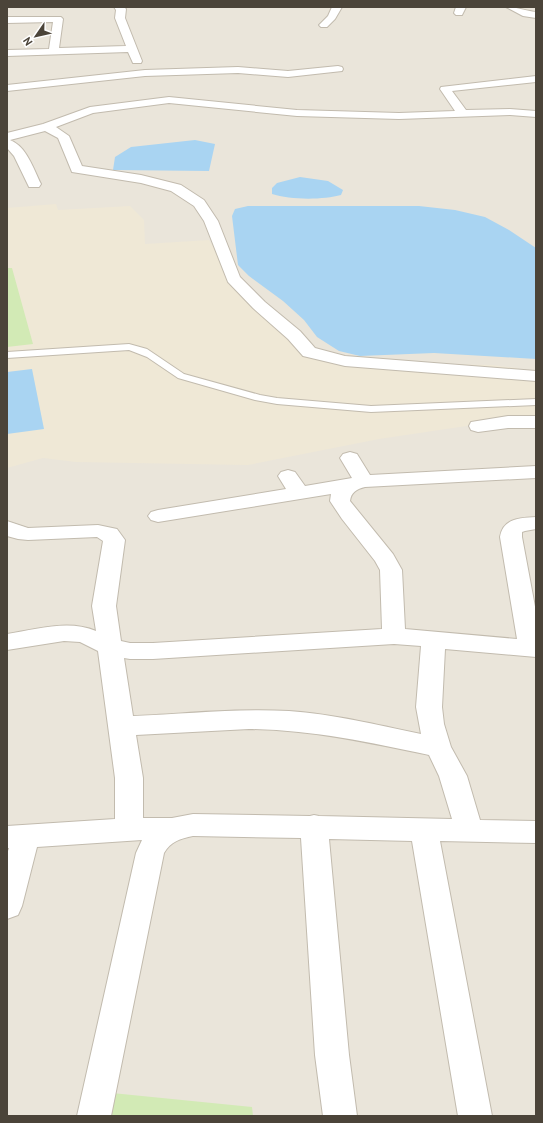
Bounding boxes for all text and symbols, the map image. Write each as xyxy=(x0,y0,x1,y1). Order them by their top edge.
north arrow xyxy=(16,16,56,56)
text: N xyxy=(20,35,36,49)

